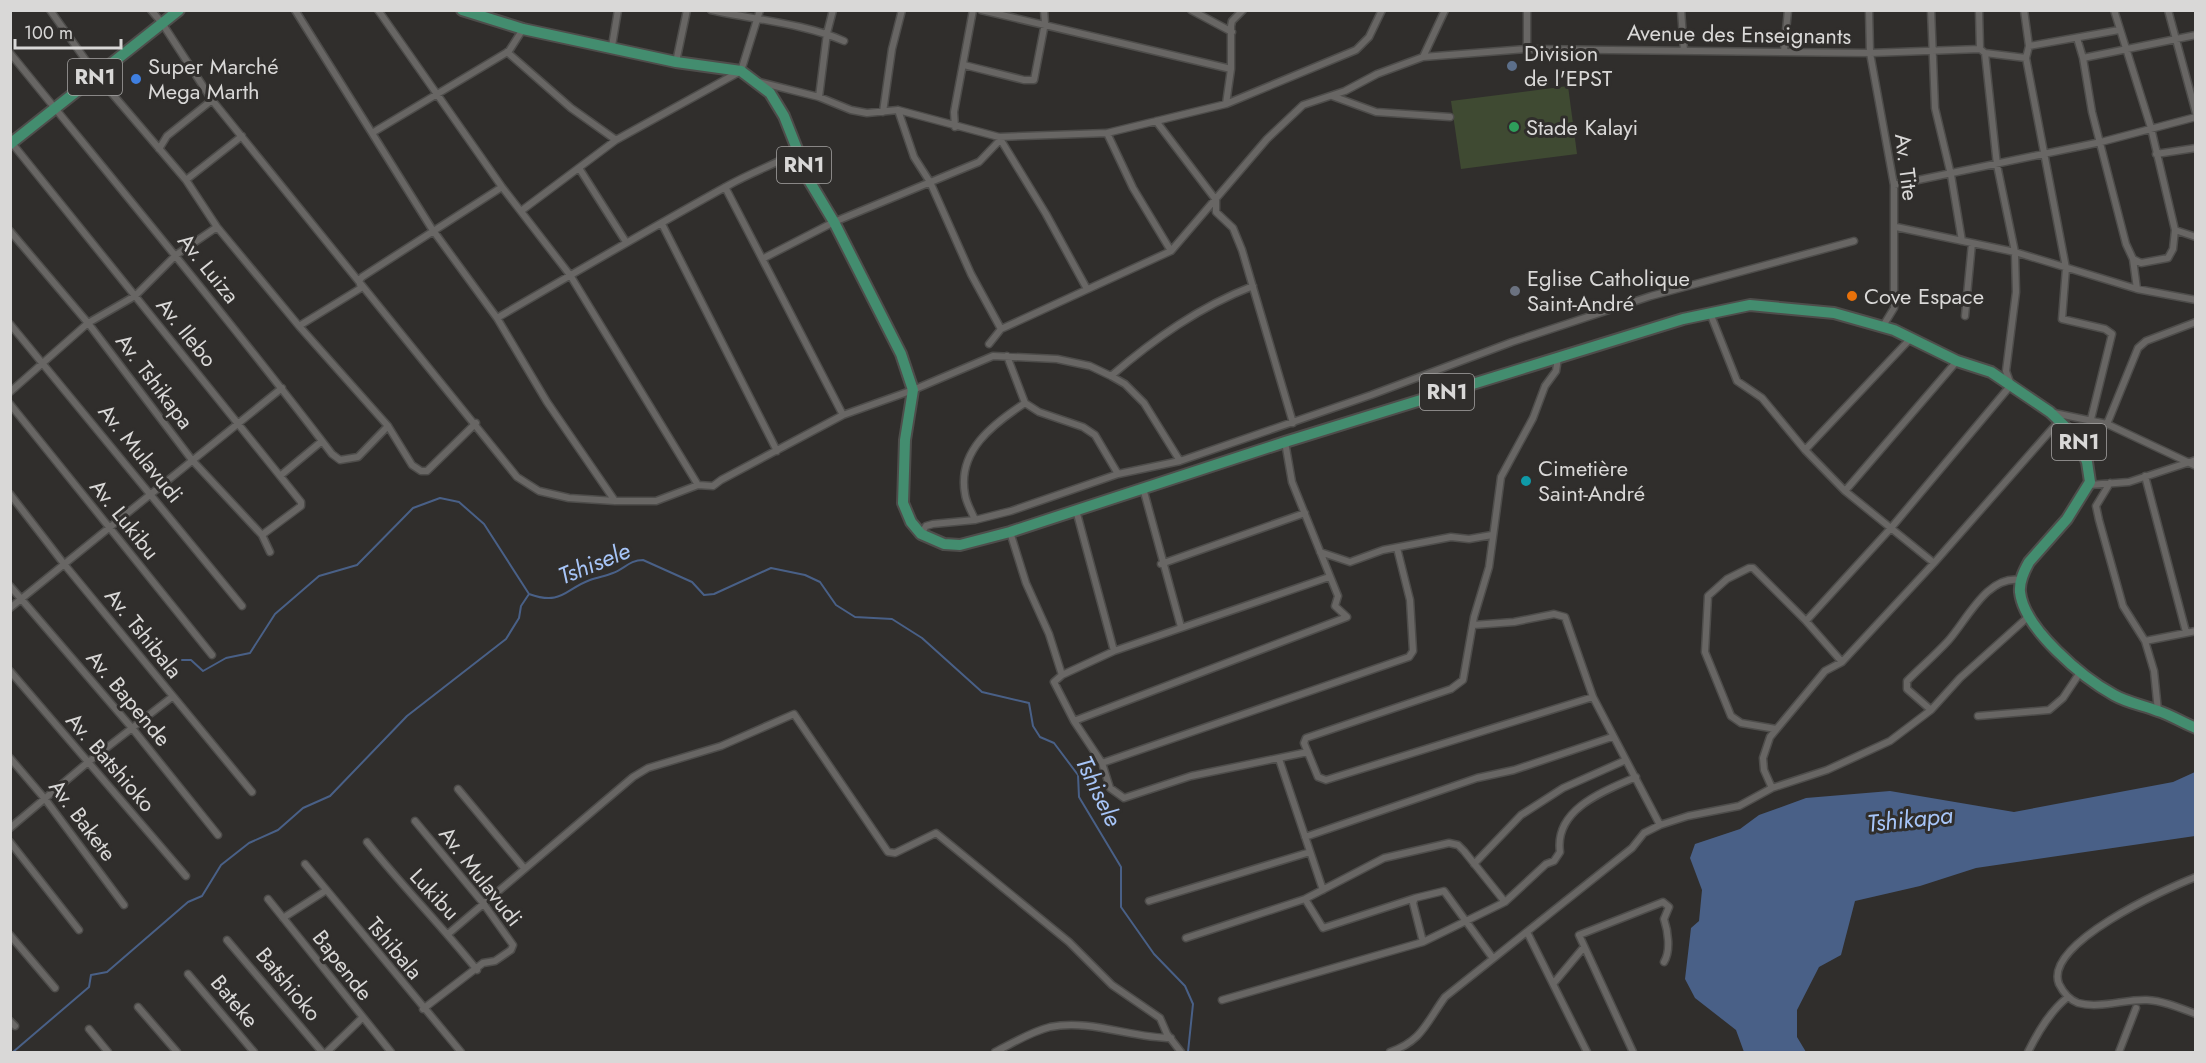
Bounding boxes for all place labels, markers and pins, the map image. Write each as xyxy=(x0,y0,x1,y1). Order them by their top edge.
place label: Division de l'EPST xyxy=(1524,37,1613,94)
place label: Super Marché Mega Marth xyxy=(148,50,279,107)
marker: Division de l'EPST xyxy=(1505,59,1519,73)
marker: Super Marché Mega Marth xyxy=(129,72,143,86)
place label: Stade Kalayi xyxy=(1526,111,1638,143)
marker: Stade Kalayi xyxy=(1507,120,1521,134)
place label: Eglise Catholique Saint-André xyxy=(1527,262,1690,319)
place label: Cove Espace xyxy=(1864,280,1984,312)
marker: Eglise Catholique Saint-André xyxy=(1508,284,1522,298)
marker: Cove Espace xyxy=(1845,289,1859,303)
place label: Cimetière Saint-André xyxy=(1538,452,1645,509)
marker: Cimetière Saint-André xyxy=(1519,474,1533,488)

